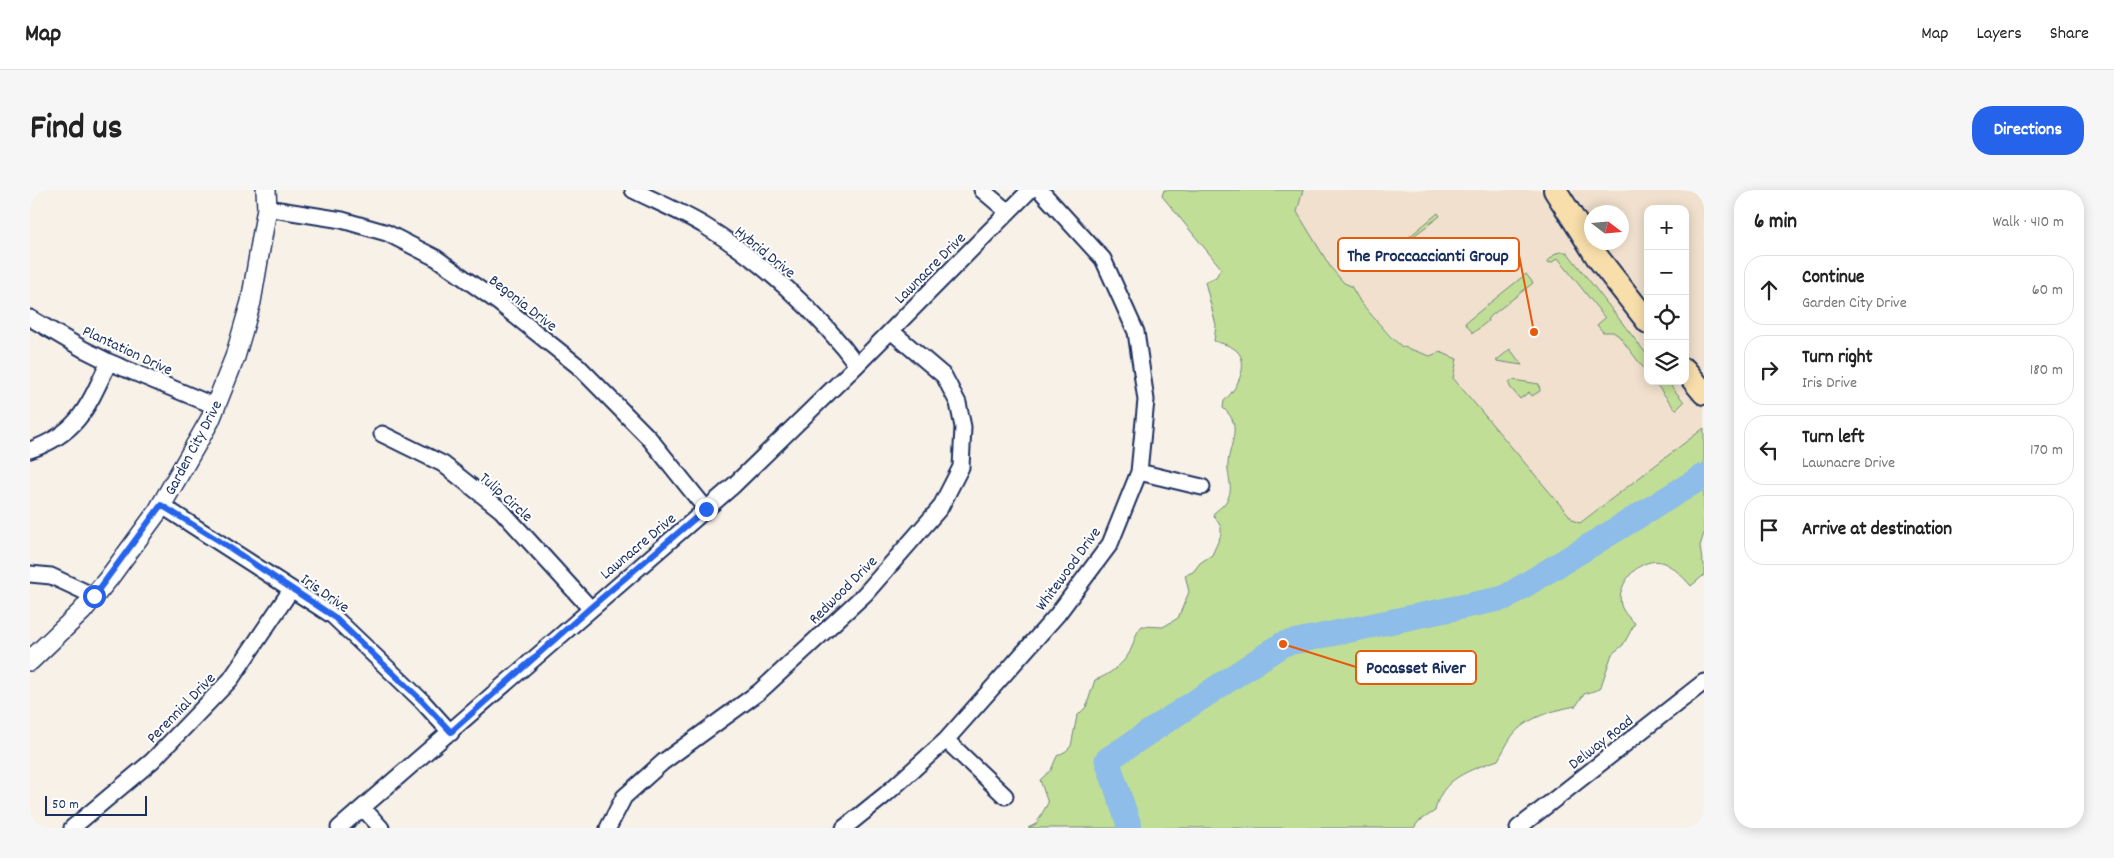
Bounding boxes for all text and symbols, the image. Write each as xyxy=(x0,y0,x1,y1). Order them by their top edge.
text: Map xyxy=(25,18,61,52)
text: Map xyxy=(1921,22,1948,47)
text: Layers xyxy=(1976,22,2022,47)
text: Share xyxy=(2050,22,2089,47)
text: Find us xyxy=(30,105,122,155)
button: Directions xyxy=(1972,106,2084,155)
north arrow xyxy=(1584,205,1629,250)
map controls xyxy=(1644,205,1689,385)
button: + xyxy=(1644,205,1689,250)
text: 6 min xyxy=(1754,208,1797,238)
text: Walk · 410 m xyxy=(1992,211,2064,234)
street label: Hybrid Drive xyxy=(729,221,800,285)
street label: Lawnacre Drive xyxy=(890,228,972,310)
callout: The Proccaccianti Group xyxy=(1338,238,1519,271)
text: The Proccaccianti Group xyxy=(1347,245,1509,270)
button: − xyxy=(1644,250,1689,295)
text: Continue xyxy=(1802,265,1864,292)
street label: Begonia Drive xyxy=(483,270,561,338)
icon: ahead xyxy=(1755,276,1783,304)
text: 60 m xyxy=(2032,279,2063,302)
text: Garden City Drive xyxy=(1802,292,1907,315)
button: locate xyxy=(1644,295,1689,340)
street label: Plantation Drive xyxy=(78,320,176,382)
button: layers xyxy=(1644,340,1689,385)
text: Turn right xyxy=(1802,345,1873,372)
icon: right xyxy=(1755,356,1783,384)
text: 180 m xyxy=(2030,359,2063,382)
text: Iris Drive xyxy=(1802,372,1857,395)
street label: Garden City Drive xyxy=(159,396,229,500)
text: Turn left xyxy=(1802,425,1865,452)
icon: left xyxy=(1755,436,1783,464)
text: 170 m xyxy=(2030,439,2063,462)
text: Lawnacre Drive xyxy=(1802,452,1895,475)
street label: Tulip Circle xyxy=(473,468,537,528)
route end xyxy=(695,498,718,521)
street label: Lawnacre Drive xyxy=(596,508,682,586)
icon: arrive xyxy=(1755,516,1783,544)
text: Arrive at destination xyxy=(1802,517,1952,544)
street label: Whitewood Drive xyxy=(1031,523,1107,616)
street label: Redwood Drive xyxy=(804,551,883,630)
street label: Iris Drive xyxy=(295,569,354,619)
route start xyxy=(83,585,106,608)
callout: Pocasset River xyxy=(1356,651,1476,684)
text: Pocasset River xyxy=(1366,657,1466,682)
street label: Perennial Drive xyxy=(142,668,222,749)
street label: Delway Road xyxy=(1564,710,1639,776)
scale bar xyxy=(45,793,148,816)
text: 50 m xyxy=(52,795,79,815)

